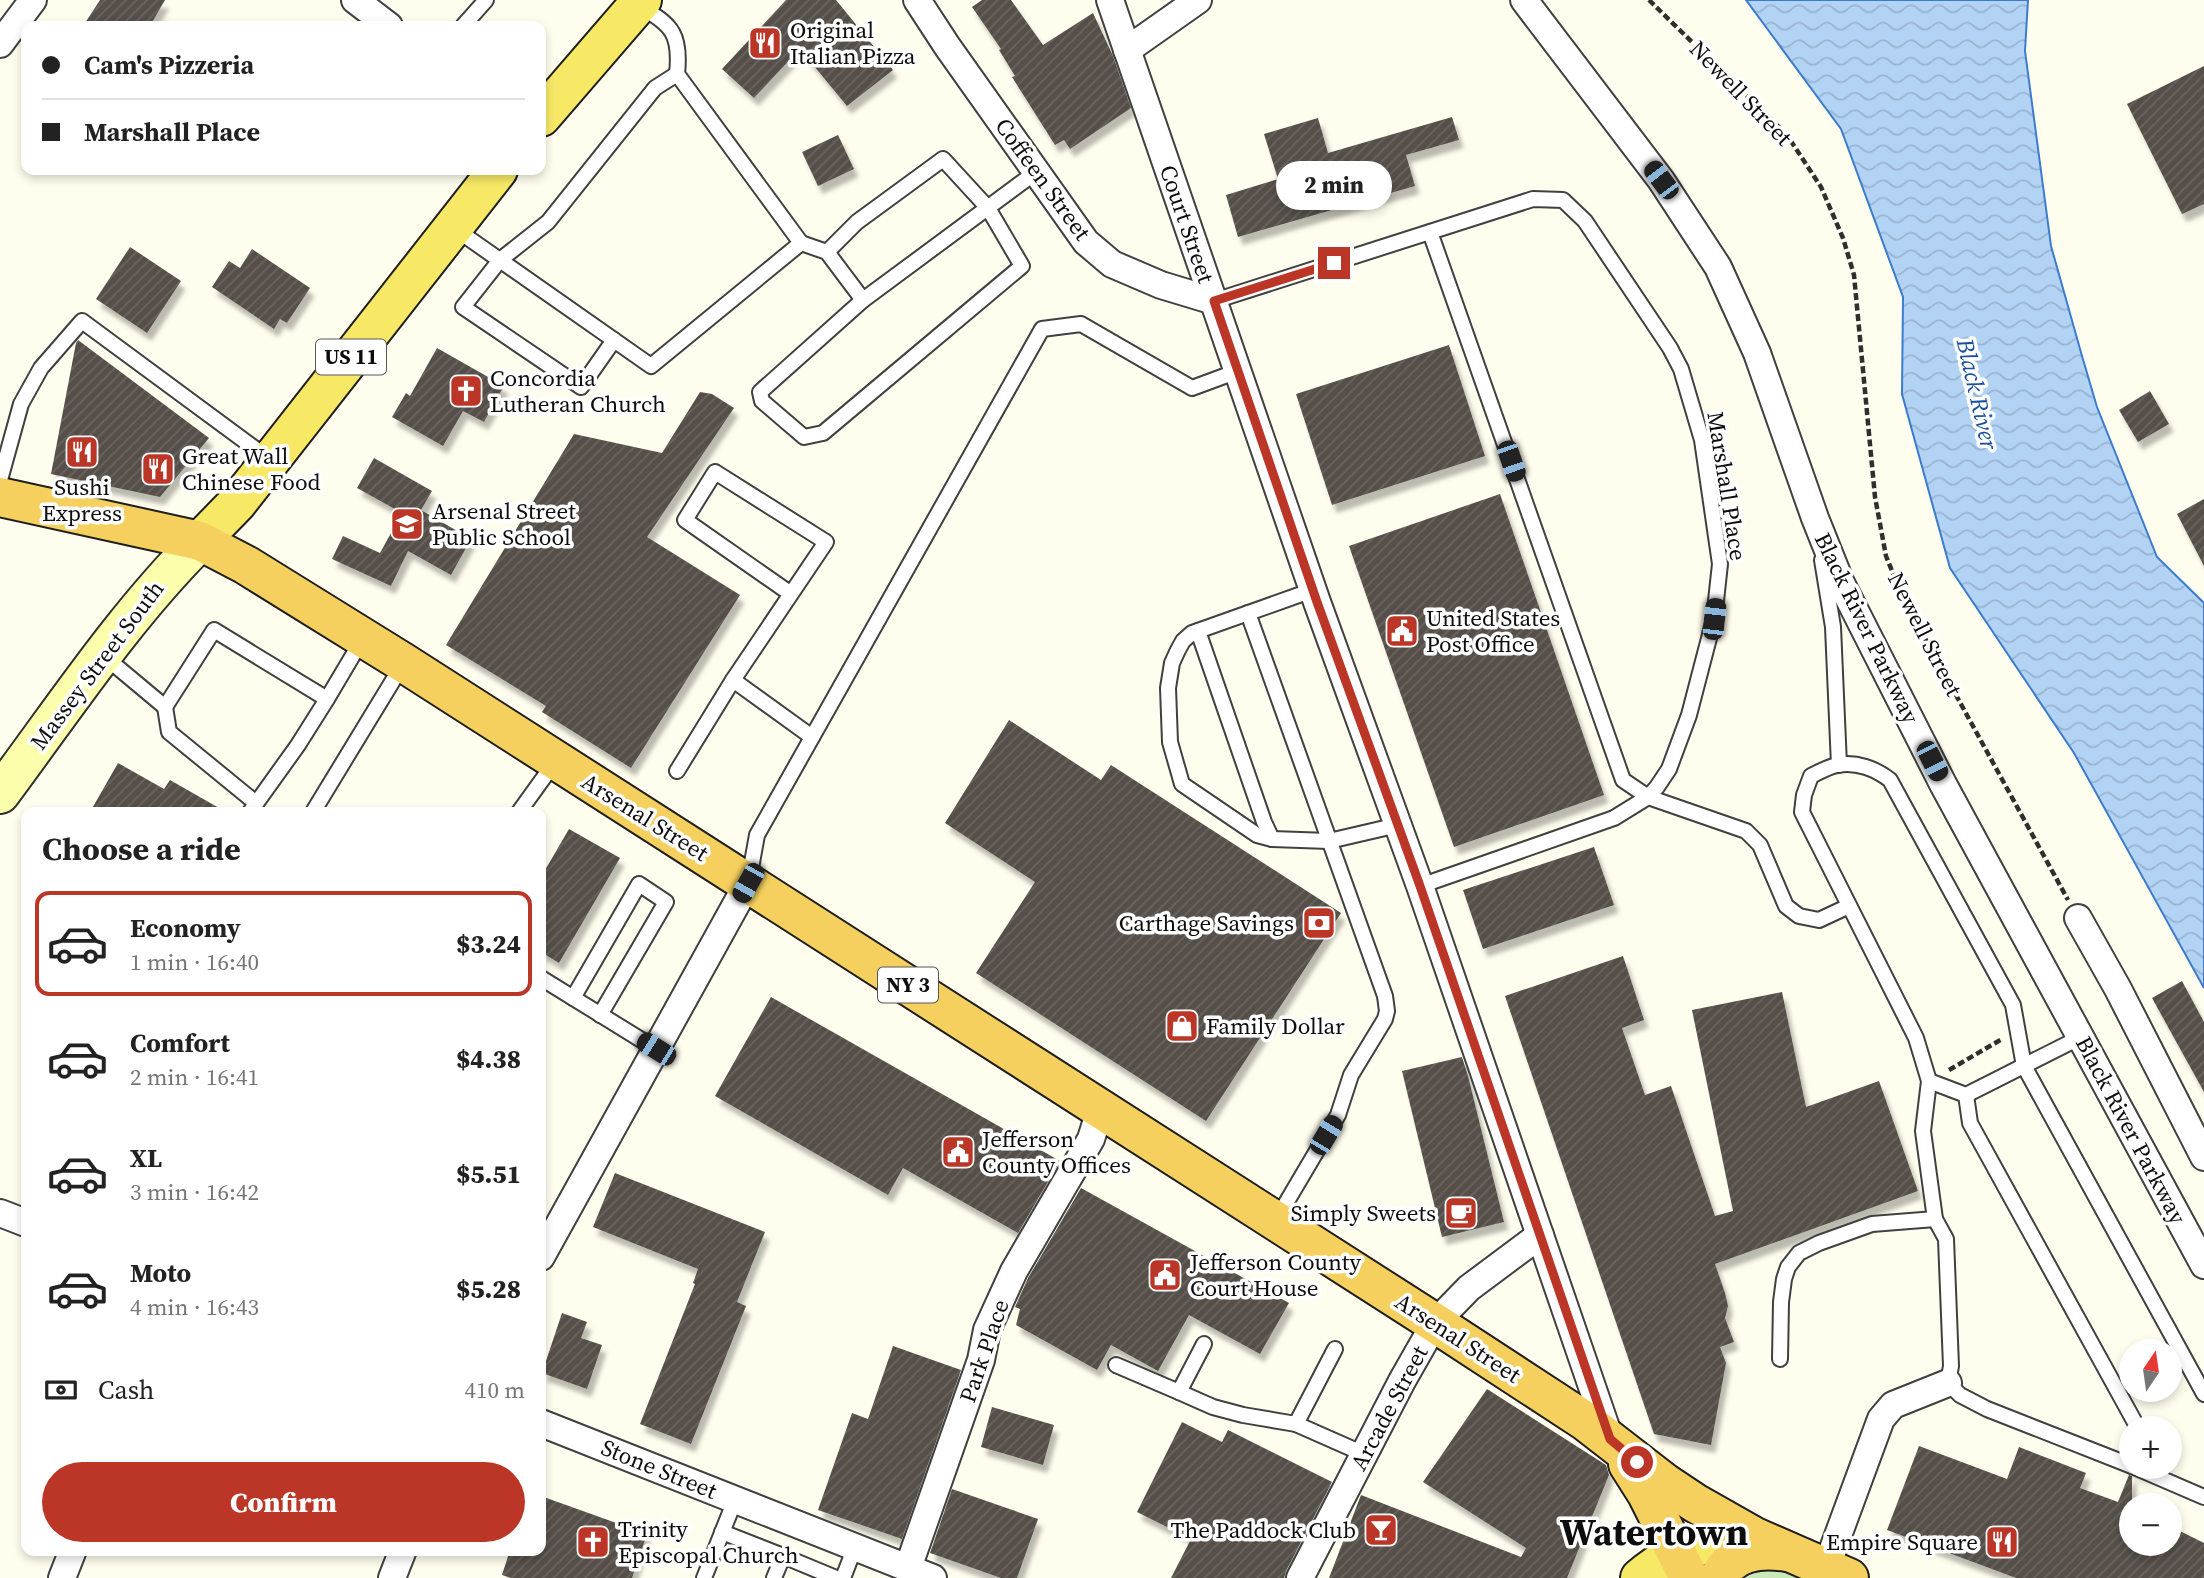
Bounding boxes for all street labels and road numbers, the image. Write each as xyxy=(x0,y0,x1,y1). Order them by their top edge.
street label: Newell Street xyxy=(1683,33,1800,153)
street label: Coffeen Street xyxy=(988,111,1099,247)
street label: Court Street xyxy=(1152,161,1222,288)
road number: US 11 xyxy=(316,340,386,374)
street label: Marshall Place xyxy=(1699,409,1755,563)
street label: Black River Parkway xyxy=(1807,527,1927,729)
street label: Newell Street xyxy=(1880,566,1970,702)
street label: Massey Street South xyxy=(23,574,171,756)
street label: Arsenal Street xyxy=(576,765,715,869)
road number: NY 3 xyxy=(878,968,938,1002)
street label: Black River Parkway xyxy=(2068,1030,2194,1230)
street label: Arsenal Street xyxy=(1389,1285,1527,1391)
street label: Park Place xyxy=(951,1295,1017,1407)
street label: Arcade Street xyxy=(1343,1339,1436,1476)
street label: Stone Street xyxy=(596,1431,722,1507)

